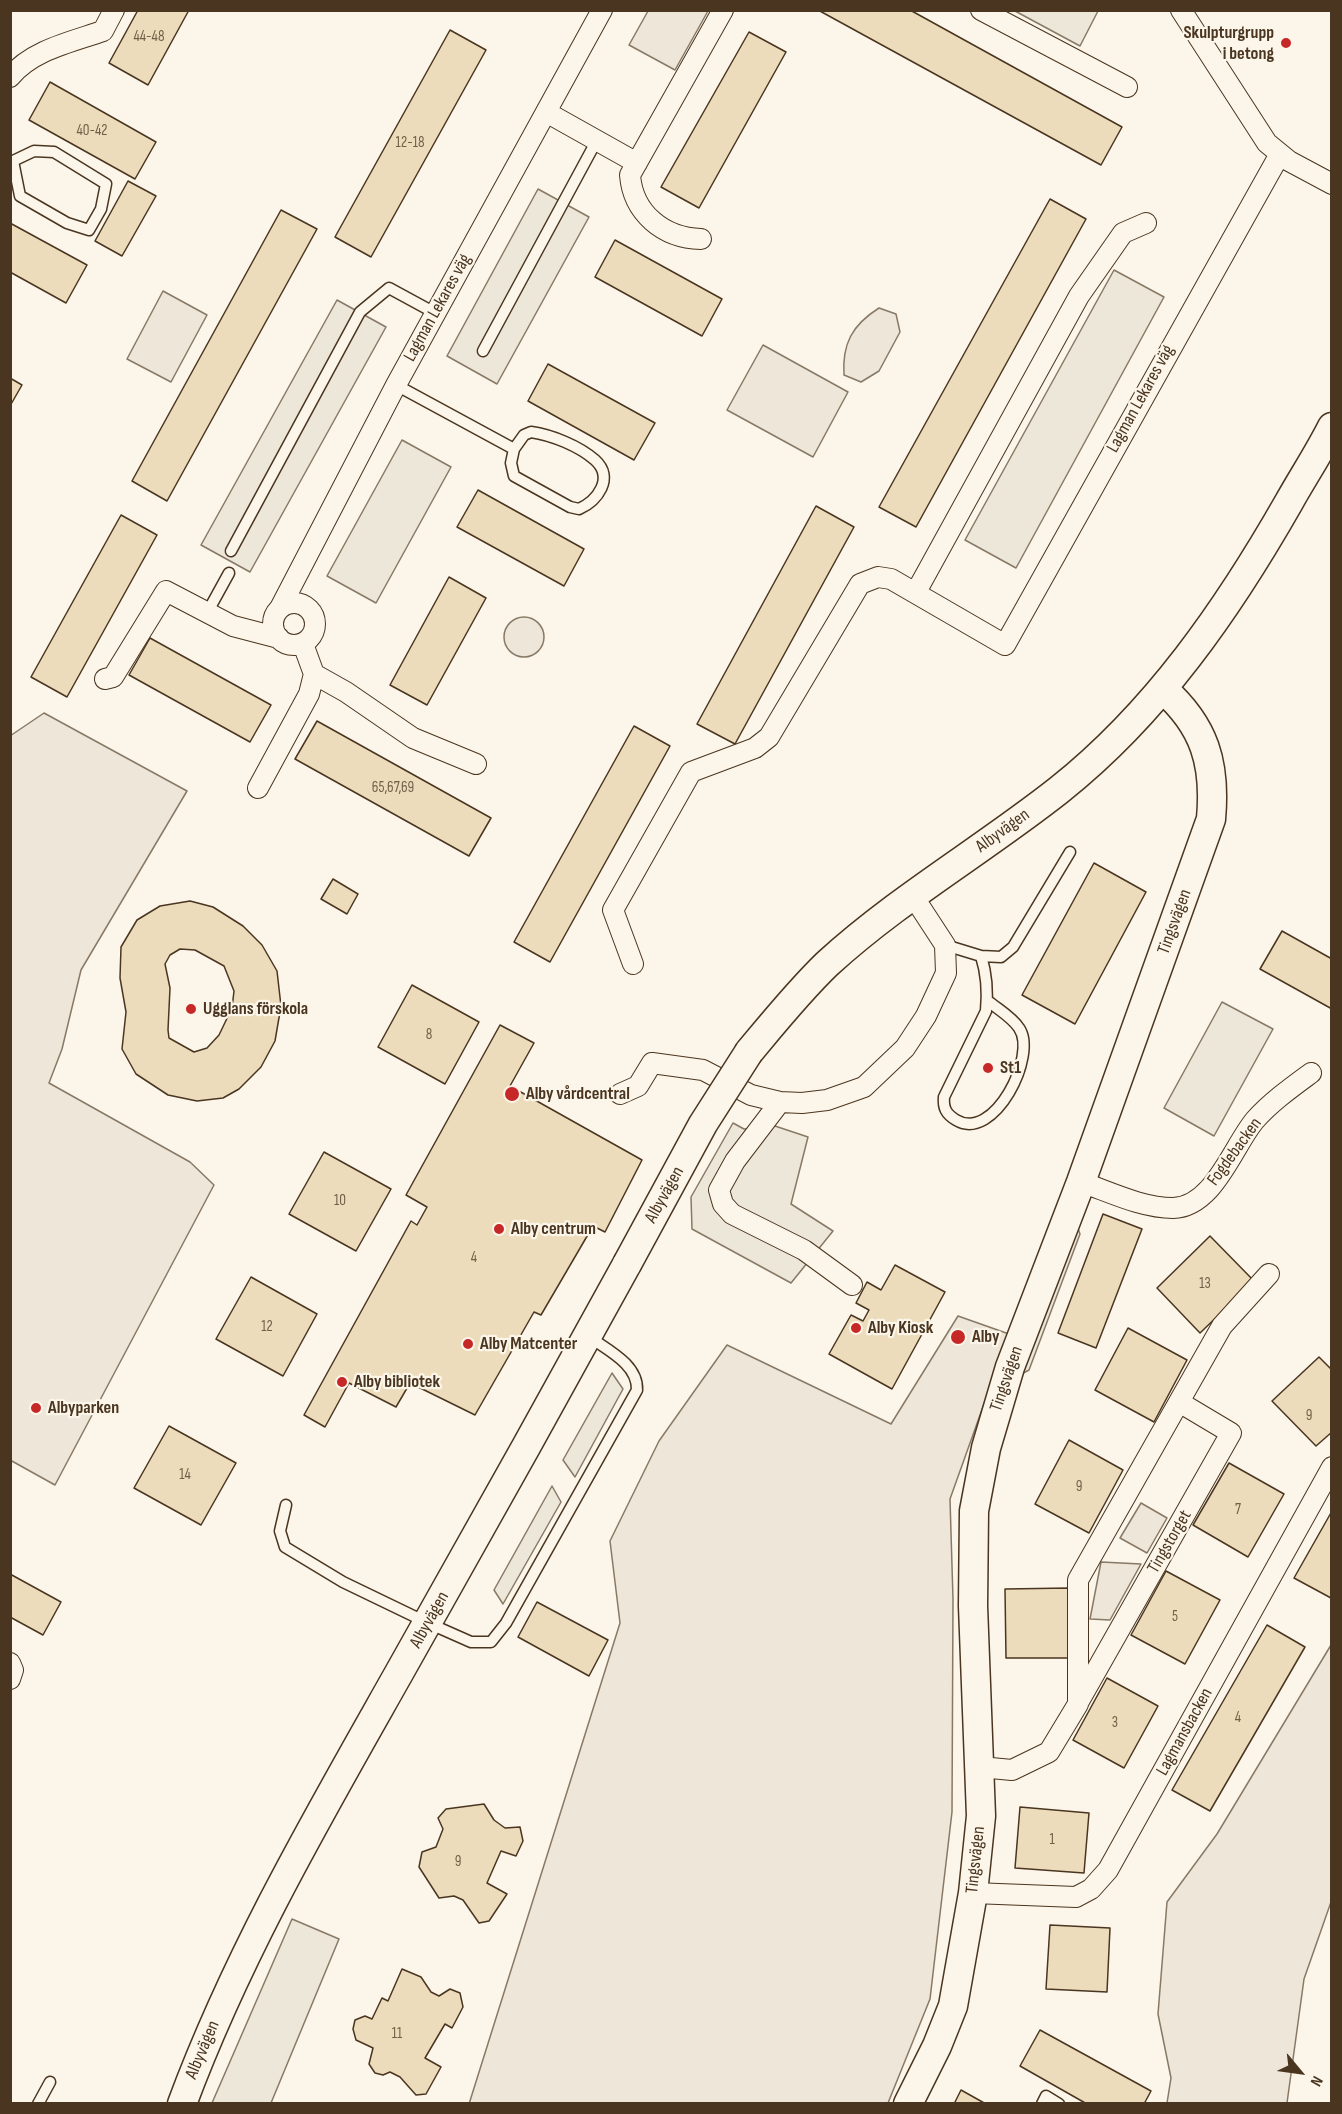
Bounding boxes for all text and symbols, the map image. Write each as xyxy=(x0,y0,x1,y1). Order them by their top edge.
place label: Skulpturgrupp i betong xyxy=(1183,22,1274,64)
house number: 44-48 xyxy=(133,28,165,46)
marker: Skulpturgrupp i betong xyxy=(1279,36,1293,50)
house number: 40-42 xyxy=(76,122,108,140)
house number: 12-18 xyxy=(396,134,424,152)
street label: Lagman Lekares väg xyxy=(400,250,476,366)
street label: Lagman Lekares väg xyxy=(1103,341,1179,457)
house number: 65,67,69 xyxy=(372,779,414,797)
street label: Albyvägen xyxy=(972,804,1034,858)
street label: Tingsvägen xyxy=(1153,887,1197,957)
place label: Ugglans förskola xyxy=(203,998,308,1020)
marker: Ugglans förskola xyxy=(184,1002,198,1016)
house number: 8 xyxy=(426,1026,432,1044)
place label: St1 xyxy=(1000,1057,1021,1079)
marker: St1 xyxy=(981,1061,995,1075)
place label: Alby vårdcentral xyxy=(526,1083,630,1105)
marker: Alby vårdcentral xyxy=(503,1085,521,1103)
street label: Fogdebacken xyxy=(1203,1114,1267,1190)
street label: Albyvägen xyxy=(641,1163,689,1227)
house number: 10 xyxy=(334,1192,346,1210)
place label: Alby centrum xyxy=(511,1218,596,1240)
marker: Alby centrum xyxy=(492,1222,506,1236)
house number: 4 xyxy=(471,1249,477,1267)
house number: 13 xyxy=(1199,1275,1211,1293)
place label: Alby Kiosk xyxy=(868,1317,933,1339)
house number: 12 xyxy=(261,1318,273,1336)
marker: Alby Kiosk xyxy=(849,1321,863,1335)
place label: Alby xyxy=(972,1326,1000,1348)
marker: Alby xyxy=(949,1328,967,1346)
place label: Alby Matcenter xyxy=(480,1333,577,1355)
marker: Alby Matcenter xyxy=(461,1337,475,1351)
street label: Tingsvägen xyxy=(986,1344,1028,1414)
place label: Alby bibliotek xyxy=(354,1371,440,1393)
marker: Alby bibliotek xyxy=(335,1375,349,1389)
place label: Albyparken xyxy=(48,1397,119,1419)
marker: Albyparken xyxy=(29,1401,43,1415)
house number: 9 xyxy=(1306,1407,1312,1425)
house number: 14 xyxy=(179,1466,191,1484)
house number: 9 xyxy=(1076,1478,1082,1496)
house number: 7 xyxy=(1235,1501,1241,1519)
street label: Tingstorget xyxy=(1143,1507,1197,1577)
street label: Albyvägen xyxy=(406,1588,454,1652)
house number: 5 xyxy=(1172,1608,1178,1626)
street label: Lagmansbacken xyxy=(1152,1685,1218,1779)
house number: 4 xyxy=(1235,1709,1241,1727)
house number: 3 xyxy=(1112,1714,1118,1732)
street label: Tingsvägen xyxy=(962,1825,990,1895)
house number: 1 xyxy=(1049,1831,1055,1849)
house number: 9 xyxy=(455,1853,461,1871)
street label: Albyvägen xyxy=(181,2018,225,2082)
house number: 11 xyxy=(392,2025,402,2043)
north arrow xyxy=(1270,2042,1330,2102)
text: N xyxy=(1306,2073,1327,2089)

